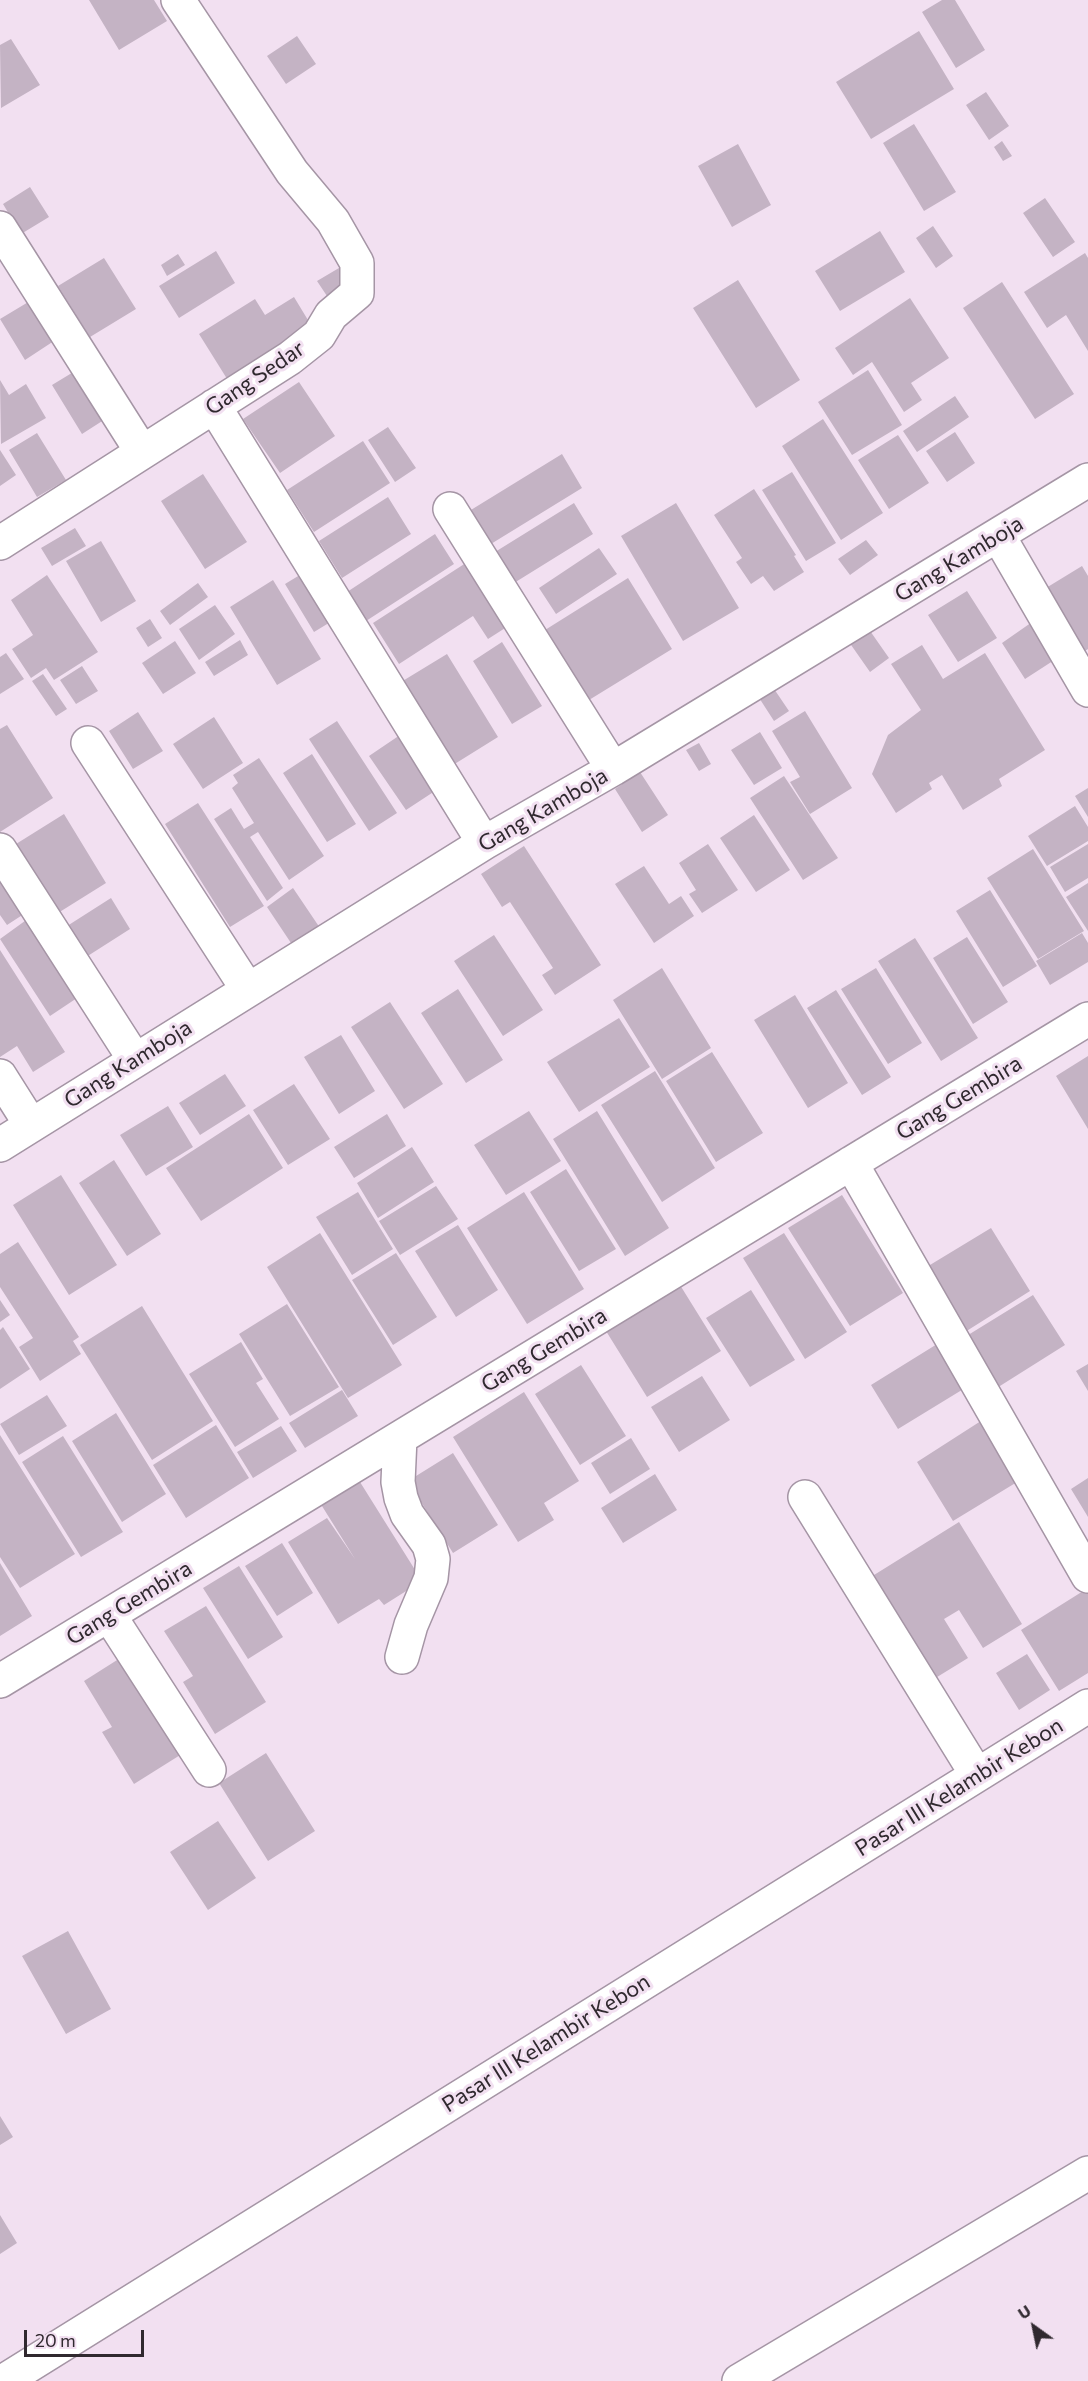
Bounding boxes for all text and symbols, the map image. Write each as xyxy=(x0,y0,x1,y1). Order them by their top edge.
street label: Gang Sedar xyxy=(200,335,310,421)
street label: Gang Kamboja xyxy=(890,510,1028,608)
street label: Gang Kamboja xyxy=(474,762,612,858)
street label: Gang Kamboja xyxy=(59,1014,197,1114)
street label: Gang Gembira xyxy=(891,1050,1027,1146)
street label: Gang Gembira xyxy=(476,1302,612,1398)
street label: Gang Gembira xyxy=(61,1555,197,1651)
street label: Pasar III Kelambir Kebon xyxy=(850,1712,1068,1862)
street label: Pasar III Kelambir Kebon xyxy=(437,1968,655,2118)
north arrow xyxy=(1004,2297,1064,2357)
text: U xyxy=(1014,2300,1034,2323)
scale bar xyxy=(27,2318,147,2356)
text: 20 m xyxy=(35,2329,76,2351)

